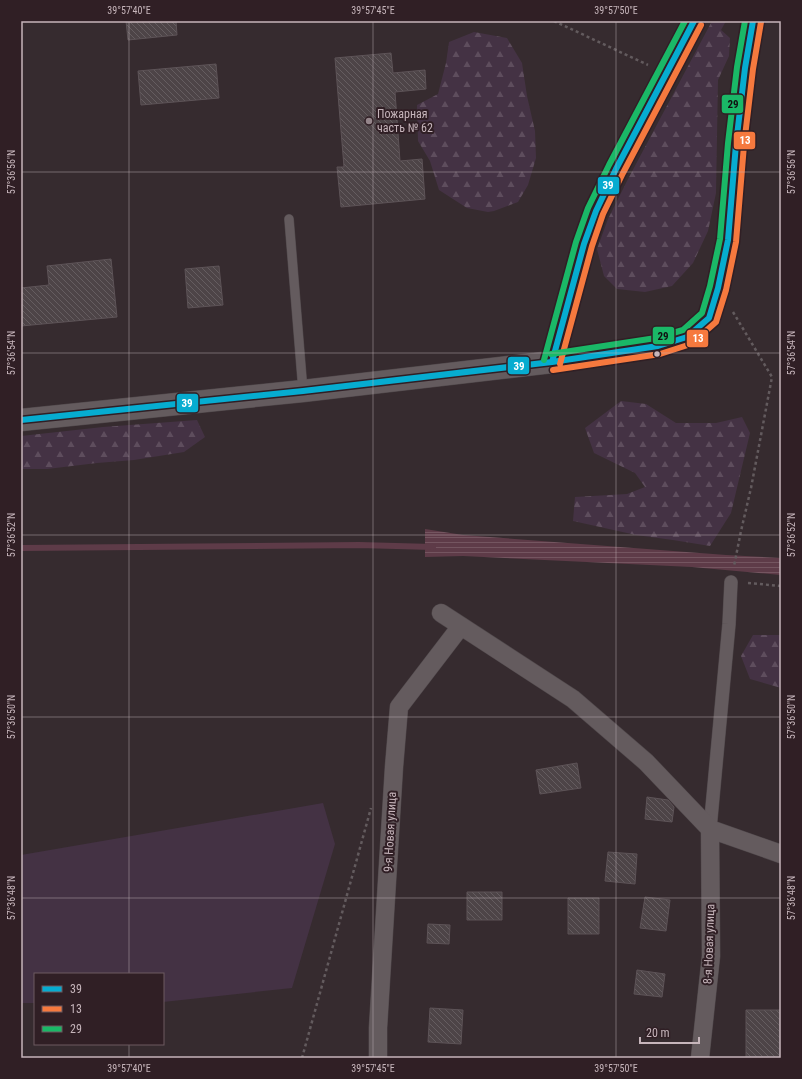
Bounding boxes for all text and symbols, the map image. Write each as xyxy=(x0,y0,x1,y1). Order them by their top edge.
text: 39°57'40"E xyxy=(107,5,151,16)
text: 39°57'45"E xyxy=(351,5,395,16)
text: 39°57'50"E xyxy=(594,5,638,16)
line badge: 29 xyxy=(721,94,744,114)
text: 29 xyxy=(727,98,739,111)
place label: Пожарная часть № 62 xyxy=(377,107,433,135)
marker: Пожарная часть № 62 xyxy=(364,116,374,126)
line badge: 13 xyxy=(733,131,756,150)
text: 13 xyxy=(739,134,751,147)
text: 57°36'56"N xyxy=(6,150,17,194)
text: 57°36'56"N xyxy=(786,150,797,194)
line badge: 39 xyxy=(597,176,620,195)
text: 39 xyxy=(602,179,614,192)
line badge: 29 xyxy=(652,326,675,345)
line badge: 13 xyxy=(686,329,709,348)
text: 29 xyxy=(657,330,669,343)
text: 57°36'54"N xyxy=(6,331,17,375)
text: 57°36'54"N xyxy=(786,331,797,375)
text: 13 xyxy=(692,332,704,345)
unlabelled marker xyxy=(652,349,662,359)
line badge: 39 xyxy=(507,356,530,375)
text: 39 xyxy=(513,360,525,373)
line badge: 39 xyxy=(176,393,199,413)
text: 39 xyxy=(181,397,193,410)
text: 57°36'52"N xyxy=(6,513,17,557)
text: 57°36'52"N xyxy=(786,513,797,557)
text: 57°36'50"N xyxy=(6,695,17,739)
text: 57°36'50"N xyxy=(786,695,797,739)
street label: 9-я Новая улица xyxy=(381,791,399,872)
text: 57°36'48"N xyxy=(6,876,17,920)
text: 57°36'48"N xyxy=(786,876,797,920)
street label: 8-я Новая улица xyxy=(701,903,717,984)
legend xyxy=(34,973,164,1045)
text: 39 xyxy=(70,982,82,996)
text: 13 xyxy=(70,1002,82,1016)
scale bar xyxy=(640,1019,699,1045)
text: 29 xyxy=(70,1022,82,1036)
text: 20 m xyxy=(646,1026,670,1040)
text: 39°57'40"E xyxy=(107,1063,151,1074)
text: 39°57'45"E xyxy=(351,1063,395,1074)
text: 39°57'50"E xyxy=(594,1063,638,1074)

